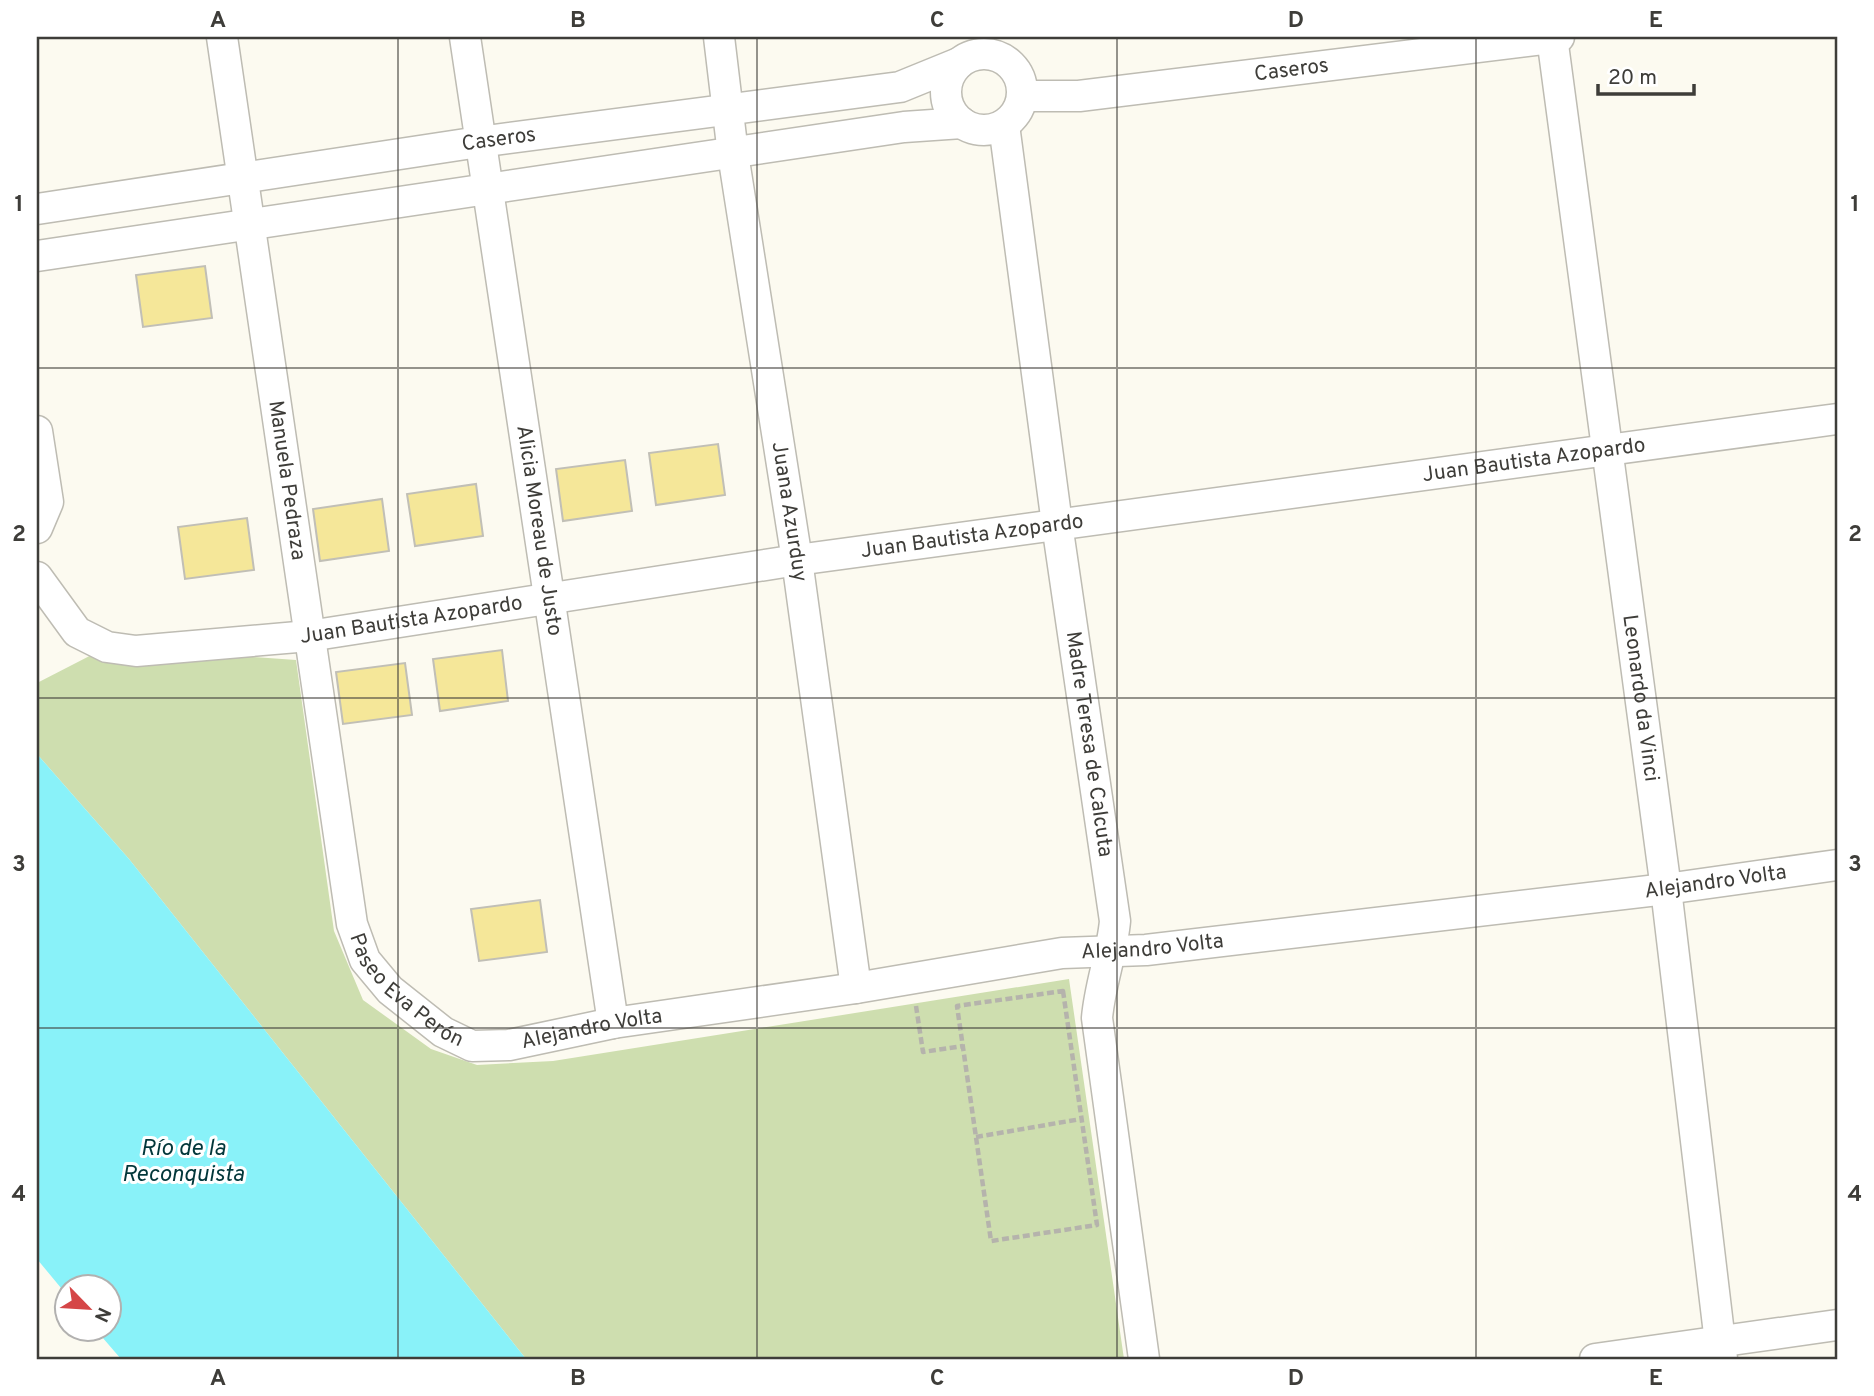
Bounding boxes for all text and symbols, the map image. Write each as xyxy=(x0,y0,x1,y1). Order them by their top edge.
text: A xyxy=(210,7,226,36)
text: B xyxy=(570,7,586,36)
text: C xyxy=(930,7,944,36)
text: D xyxy=(1288,7,1304,36)
text: E xyxy=(1649,7,1663,36)
street label: Caseros xyxy=(1253,52,1330,88)
scale bar xyxy=(1598,52,1694,96)
text: 20 m xyxy=(1608,65,1657,92)
street label: Caseros xyxy=(460,121,538,158)
text: 1 xyxy=(14,191,24,220)
text: 1 xyxy=(1850,191,1860,220)
street label: Manuela Pedraza xyxy=(262,399,312,562)
street label: Alicia Moreau de Justo xyxy=(510,423,568,638)
street label: Juan Bautista Azopardo xyxy=(1421,432,1647,489)
street label: Juana Azurduy xyxy=(765,440,813,583)
street label: Juan Bautista Azopardo xyxy=(859,508,1085,565)
text: 2 xyxy=(12,521,26,550)
text: 2 xyxy=(1848,521,1862,550)
street label: Juan Bautista Azopardo xyxy=(299,589,524,650)
street label: Leonardo da Vinci xyxy=(1616,613,1665,783)
street label: Madre Teresa de Calcuta xyxy=(1059,629,1119,859)
text: 3 xyxy=(12,851,26,880)
text: 3 xyxy=(1848,851,1862,880)
street label: Alejandro Volta xyxy=(1643,859,1788,905)
street label: Alejandro Volta xyxy=(1081,928,1225,966)
street label: Paseo Eva Perón xyxy=(343,929,468,1053)
street label: Alejandro Volta xyxy=(519,1003,664,1056)
water label: Río de la Reconquista xyxy=(122,1135,244,1190)
text: 4 xyxy=(12,1181,26,1210)
text: 4 xyxy=(1848,1181,1862,1210)
north arrow xyxy=(52,1274,122,1344)
text: N xyxy=(88,1303,115,1326)
text: A xyxy=(210,1365,226,1394)
text: B xyxy=(570,1365,586,1394)
text: C xyxy=(930,1365,944,1394)
text: D xyxy=(1288,1365,1304,1394)
text: E xyxy=(1649,1365,1663,1394)

